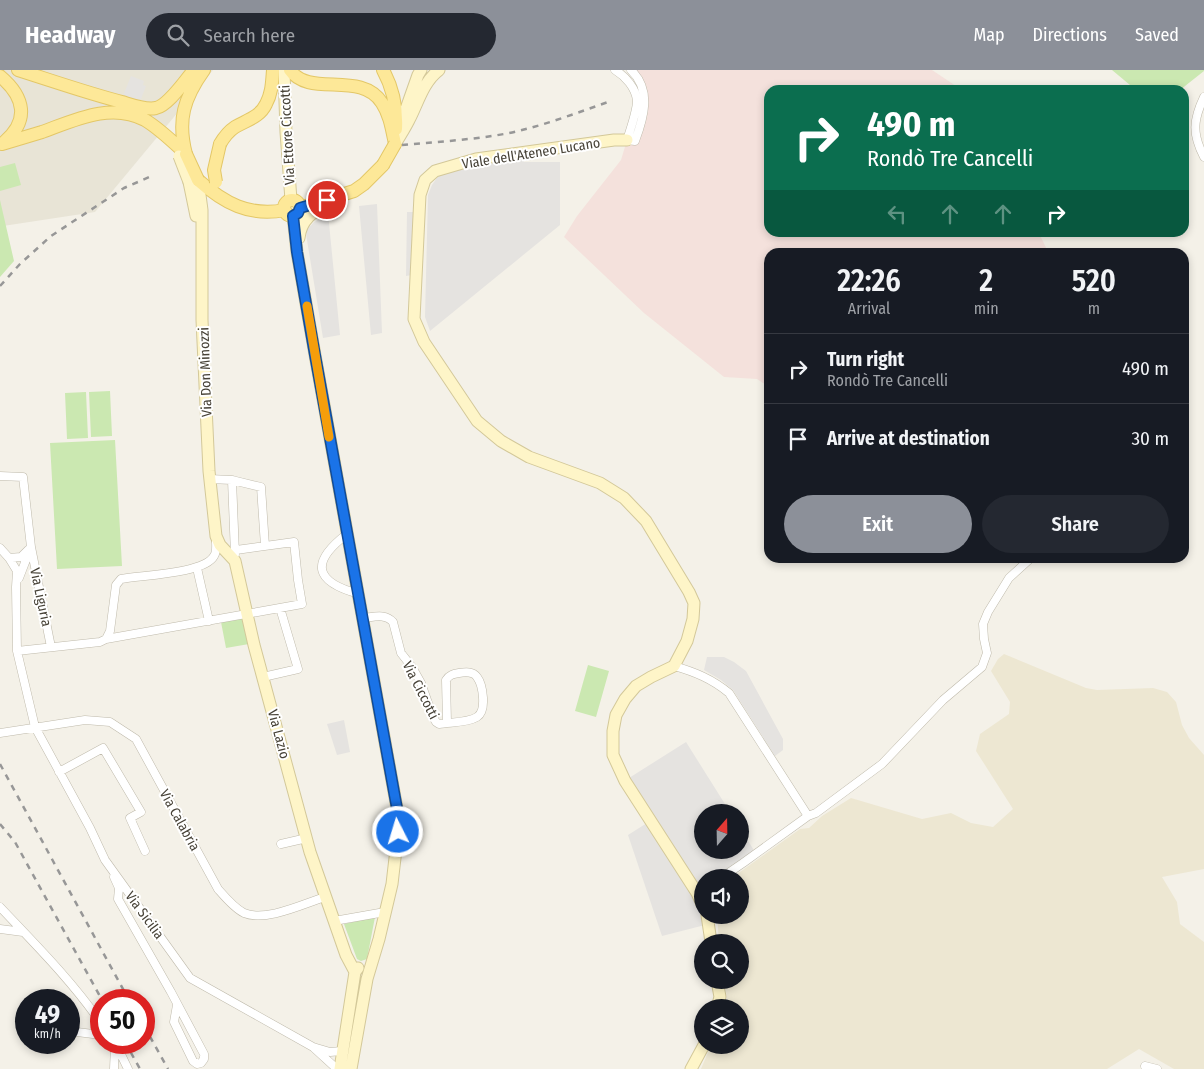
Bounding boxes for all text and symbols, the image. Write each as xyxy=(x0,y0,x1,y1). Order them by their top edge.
search box xyxy=(146,13,496,58)
text: Headway xyxy=(25,21,116,49)
icon: search xyxy=(164,21,192,49)
text: Search here xyxy=(204,24,295,47)
text: Map xyxy=(973,24,1005,46)
text: Directions xyxy=(1033,24,1107,46)
text: Saved xyxy=(1135,24,1179,46)
street label: Via Ettore Ciccotti xyxy=(276,84,299,186)
text: 490 m xyxy=(867,103,956,145)
icon: right xyxy=(784,105,849,170)
street label: Viale dell'Ateneo Lucano xyxy=(461,134,601,173)
text: Rondò Tre Cancelli xyxy=(867,145,1033,172)
pin xyxy=(306,179,348,221)
icon: arrive xyxy=(313,186,341,214)
icon: left xyxy=(883,200,911,228)
icon: ahead xyxy=(936,200,964,228)
icon: ahead xyxy=(989,200,1017,228)
icon: right xyxy=(1042,200,1070,228)
text: 22:26 xyxy=(837,263,901,299)
text: 2 xyxy=(979,263,993,299)
text: 520 xyxy=(1072,263,1116,299)
text: Arrival xyxy=(848,299,890,318)
text: min xyxy=(974,299,999,318)
text: m xyxy=(1088,299,1100,318)
street label: Via Don Minozzi xyxy=(195,327,216,417)
text: Turn right xyxy=(827,348,904,371)
icon: right xyxy=(784,355,812,383)
text: 490 m xyxy=(1122,357,1169,380)
text: Rondò Tre Cancelli xyxy=(827,371,948,390)
icon: arrive xyxy=(784,425,812,453)
text: Arrive at destination xyxy=(827,427,990,450)
text: 30 m xyxy=(1131,427,1169,450)
button: Exit xyxy=(784,495,972,553)
button: Share xyxy=(982,495,1169,553)
street label: Via Liguria xyxy=(26,566,55,628)
street label: Via Ciccotti xyxy=(399,658,442,722)
street label: Via Lazio xyxy=(264,708,293,761)
street label: Via Calabria xyxy=(156,787,203,854)
north arrow xyxy=(694,804,749,859)
map controls xyxy=(694,804,749,1054)
position arrow xyxy=(371,805,423,857)
button: sound xyxy=(694,869,749,924)
street label: Via Sicilia xyxy=(122,888,168,943)
button: search xyxy=(694,934,749,989)
speed limit sign: 50 xyxy=(90,989,155,1054)
button: layers xyxy=(694,999,749,1054)
text: 49 xyxy=(35,1000,60,1030)
text: km/h xyxy=(34,1027,61,1041)

